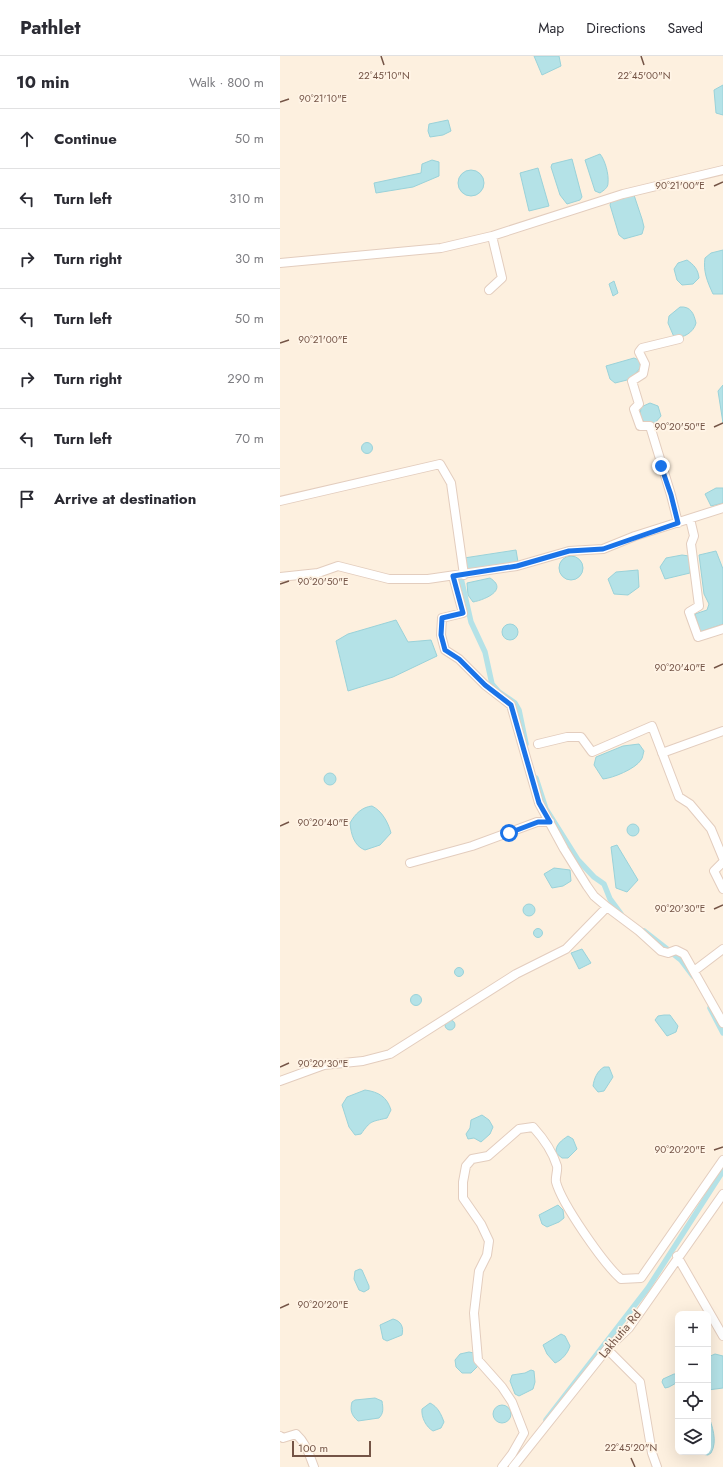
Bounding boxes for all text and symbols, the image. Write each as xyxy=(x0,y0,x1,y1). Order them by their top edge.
text: Pathlet xyxy=(20,14,80,41)
text: Map xyxy=(538,18,564,38)
text: Directions xyxy=(586,18,646,38)
text: Saved xyxy=(668,18,703,38)
text: 22°45'10"N xyxy=(358,68,410,83)
text: 22°45'00"N xyxy=(618,68,670,83)
text: 10 min xyxy=(16,70,69,94)
text: Walk · 800 m xyxy=(189,73,264,92)
text: 90°21'10"E xyxy=(299,91,347,106)
icon: ahead xyxy=(16,128,38,150)
text: Continue xyxy=(54,128,117,150)
text: 50 m xyxy=(235,129,264,148)
text: 90°21'00"E xyxy=(655,178,705,193)
icon: left xyxy=(16,188,38,210)
text: Turn left xyxy=(54,188,112,210)
text: 310 m xyxy=(229,189,264,208)
icon: right xyxy=(16,248,38,270)
text: Turn right xyxy=(54,248,122,270)
text: 30 m xyxy=(235,249,264,268)
icon: left xyxy=(16,308,38,330)
text: Turn left xyxy=(54,308,112,330)
text: 50 m xyxy=(235,309,264,328)
text: 90°21'00"E xyxy=(298,332,348,347)
icon: right xyxy=(16,368,38,390)
text: Turn right xyxy=(54,368,122,390)
text: 290 m xyxy=(227,369,264,388)
text: 90°20'50"E xyxy=(655,419,705,434)
icon: left xyxy=(16,428,38,450)
text: Turn left xyxy=(54,428,112,450)
text: 70 m xyxy=(235,429,264,448)
route end xyxy=(652,457,670,475)
icon: arrive xyxy=(16,488,38,510)
text: Arrive at destination xyxy=(54,488,196,510)
text: 90°20'50"E xyxy=(298,574,348,589)
text: 90°20'40"E xyxy=(654,660,706,675)
text: 90°20'40"E xyxy=(297,815,349,830)
route start xyxy=(500,824,518,842)
text: 90°20'30"E xyxy=(655,901,705,916)
text: 90°20'30"E xyxy=(298,1056,348,1071)
text: 90°20'20"E xyxy=(655,1142,705,1157)
text: 90°20'20"E xyxy=(298,1297,348,1312)
street label: Lakhutia Rd xyxy=(594,1306,646,1362)
map controls xyxy=(675,1311,711,1455)
button: + xyxy=(675,1311,711,1347)
button: − xyxy=(675,1347,711,1383)
button: locate xyxy=(675,1383,711,1419)
button: layers xyxy=(675,1419,711,1455)
scale bar xyxy=(292,1439,371,1458)
text: 100 m xyxy=(298,1440,328,1456)
text: 22°45'20"N xyxy=(605,1440,657,1455)

